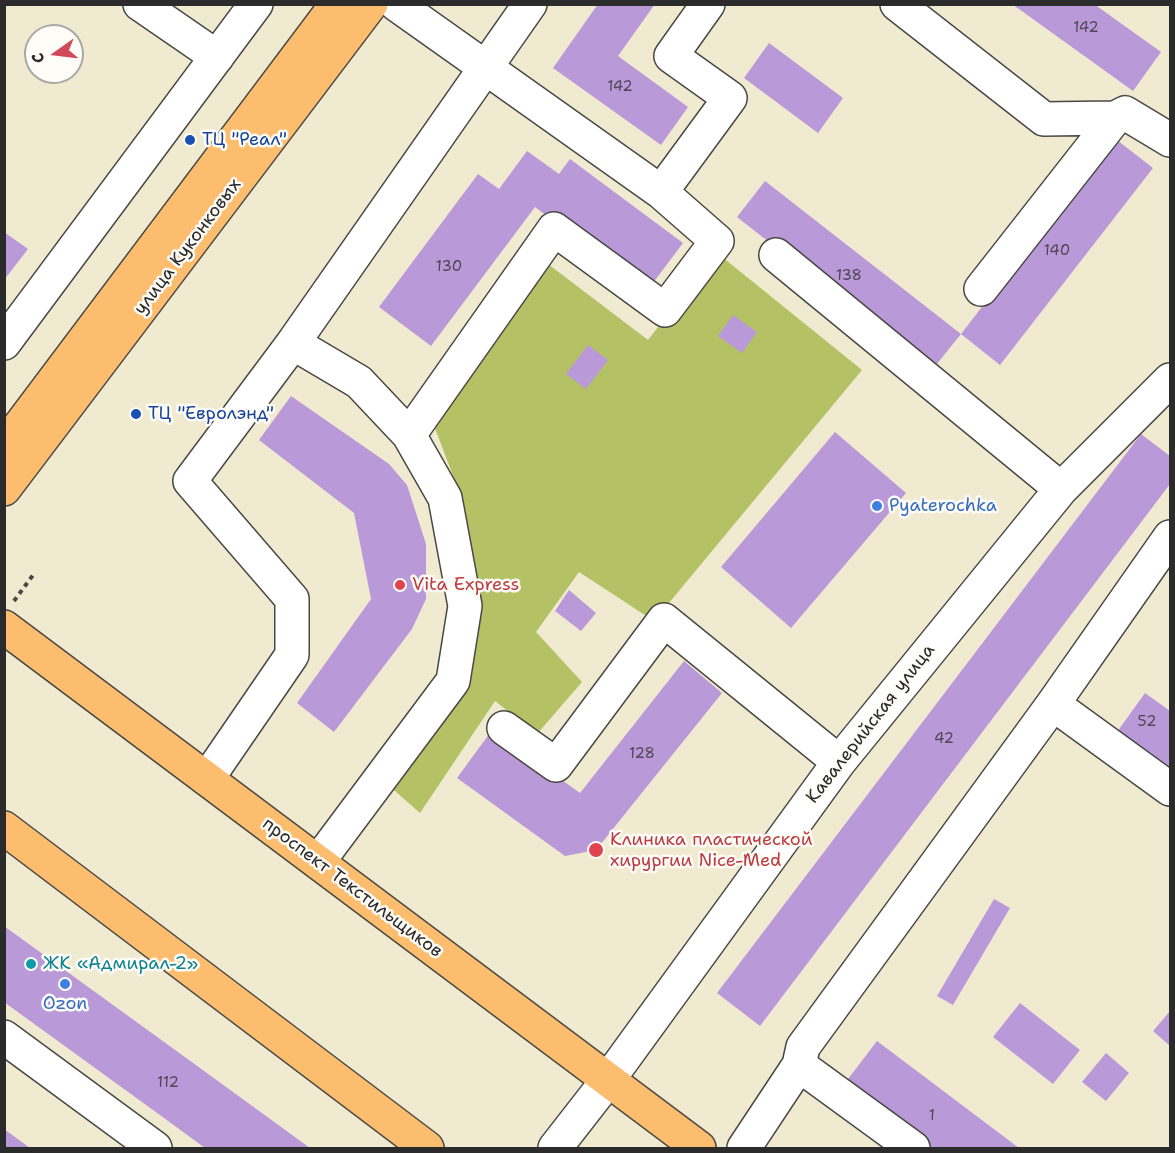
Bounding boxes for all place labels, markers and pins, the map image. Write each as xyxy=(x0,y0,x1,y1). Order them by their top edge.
place label: ТЦ "Реал" xyxy=(202,129,287,151)
marker: ТЦ "Реал" xyxy=(183,133,197,147)
place label: ТЦ "Евролэнд" xyxy=(148,403,274,425)
marker: ТЦ "Евролэнд" xyxy=(129,407,143,421)
place label: Pyaterochka xyxy=(889,495,997,517)
marker: Pyaterochka xyxy=(870,499,884,513)
place label: Vita Express xyxy=(412,574,519,596)
marker: Vita Express xyxy=(393,578,407,592)
place label: Клиника пластической хирургии Nice-Med xyxy=(610,829,812,872)
marker: Клиника пластической хирургии Nice-Med xyxy=(587,841,605,859)
place label: ЖК «Адмирал-2» xyxy=(43,953,198,975)
marker: ЖК «Адмирал-2» xyxy=(24,957,38,971)
marker: Ozon xyxy=(58,977,72,991)
place label: Ozon xyxy=(43,993,87,1015)

